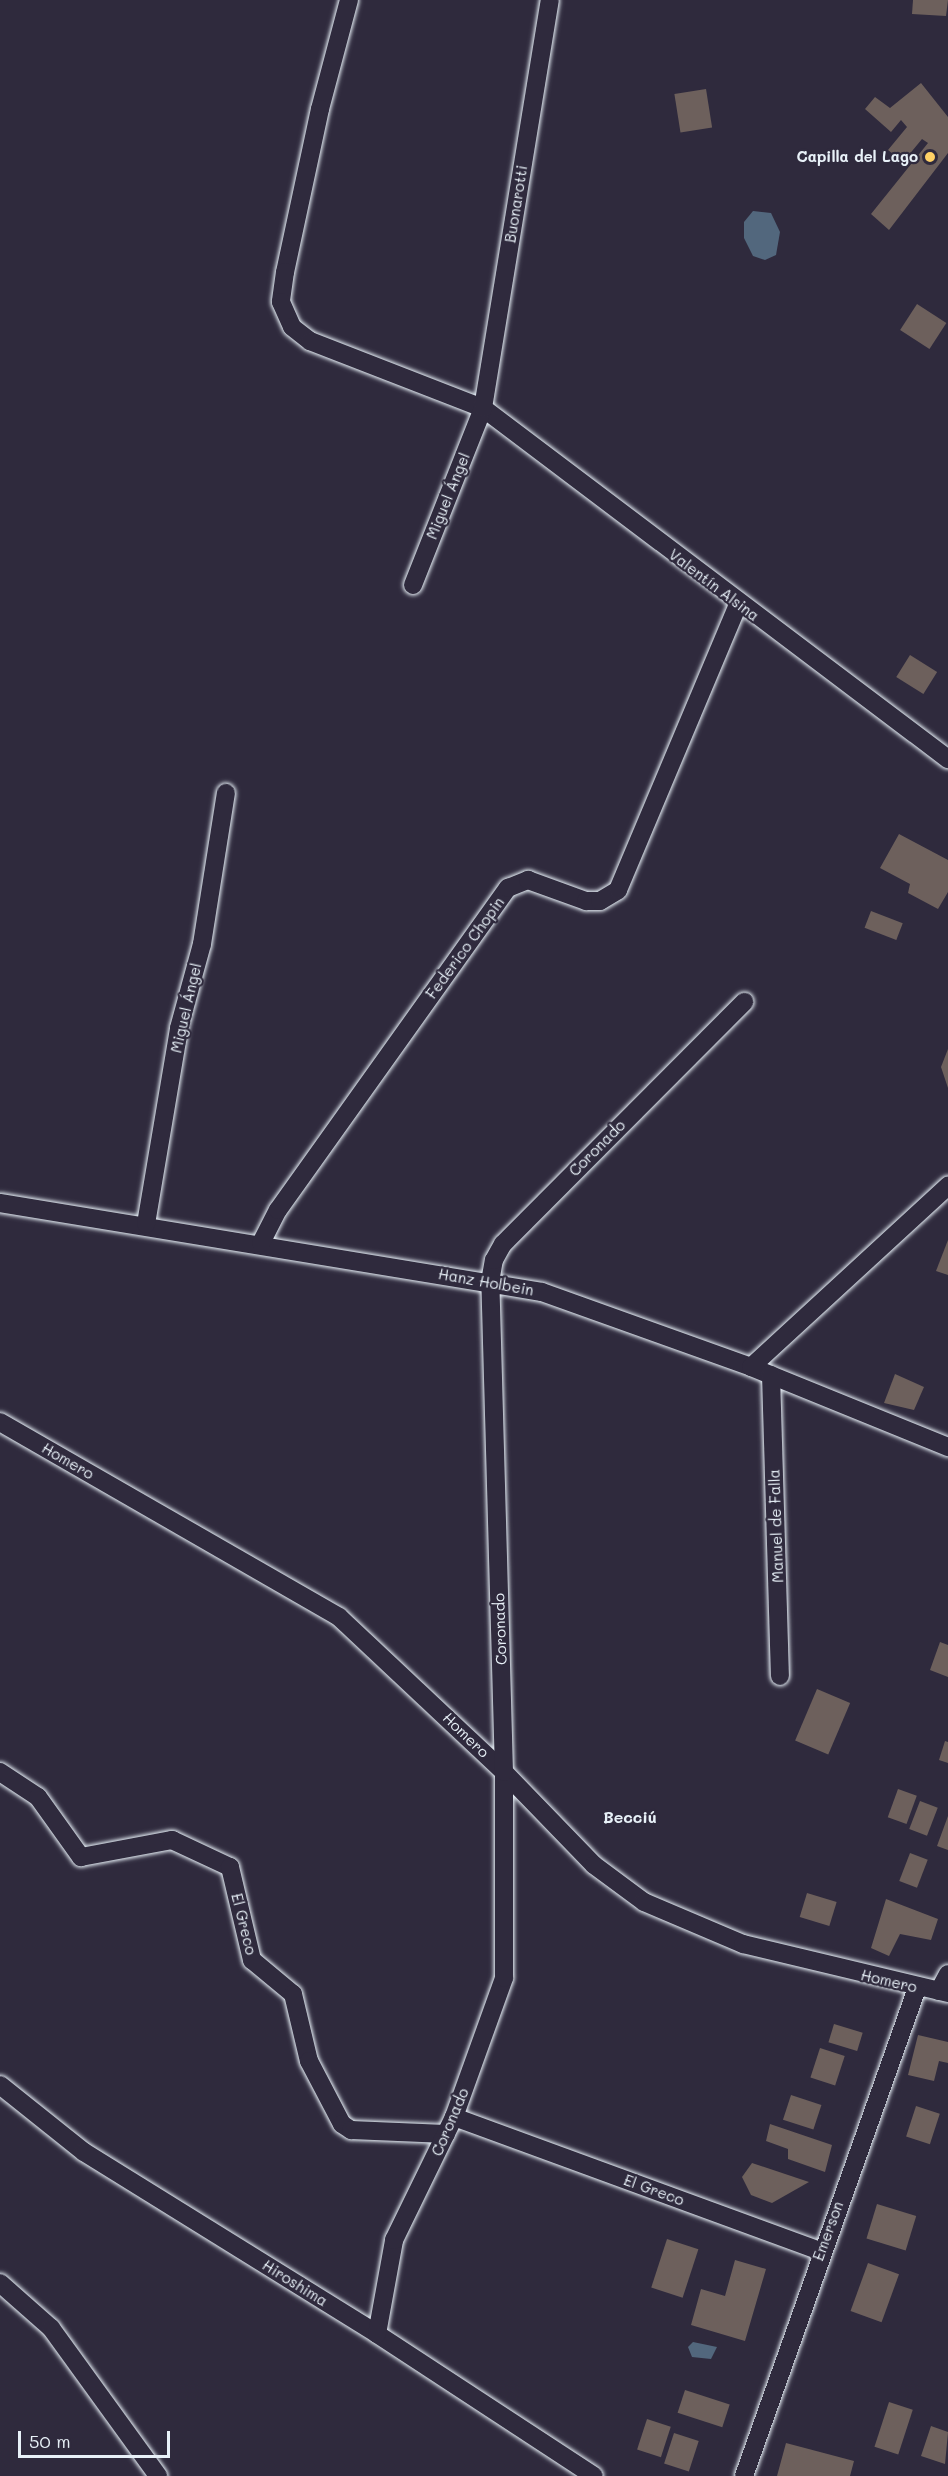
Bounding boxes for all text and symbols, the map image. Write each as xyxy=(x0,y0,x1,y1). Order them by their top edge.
place label: Capilla del Lago xyxy=(797,148,918,166)
marker: Capilla del Lago xyxy=(923,150,937,164)
street label: Buonarotti xyxy=(501,164,531,244)
street label: Miguel Ángel xyxy=(422,450,474,542)
street label: Valentín Alsina xyxy=(665,545,763,625)
street label: Federico Chopin xyxy=(422,894,508,1002)
street label: Miguel Ángel xyxy=(167,961,205,1055)
street label: Coronado xyxy=(565,1116,629,1180)
street label: Hanz Holbein xyxy=(437,1265,535,1299)
street label: Homero xyxy=(39,1439,97,1483)
street label: Manuel de Falla xyxy=(765,1469,787,1583)
street label: Coronado xyxy=(490,1593,510,1665)
street label: Homero xyxy=(439,1709,493,1761)
district label: Becciú xyxy=(603,1807,657,1827)
street label: El Greco xyxy=(228,1891,260,1957)
street label: Homero xyxy=(859,1966,919,1996)
street label: Coronado xyxy=(428,2085,472,2159)
street label: El Greco xyxy=(621,2171,687,2209)
street label: Emerson xyxy=(809,2199,847,2263)
street label: Hiroshima xyxy=(259,2256,331,2310)
scale bar xyxy=(21,2419,172,2457)
text: 50 m xyxy=(29,2429,71,2453)

